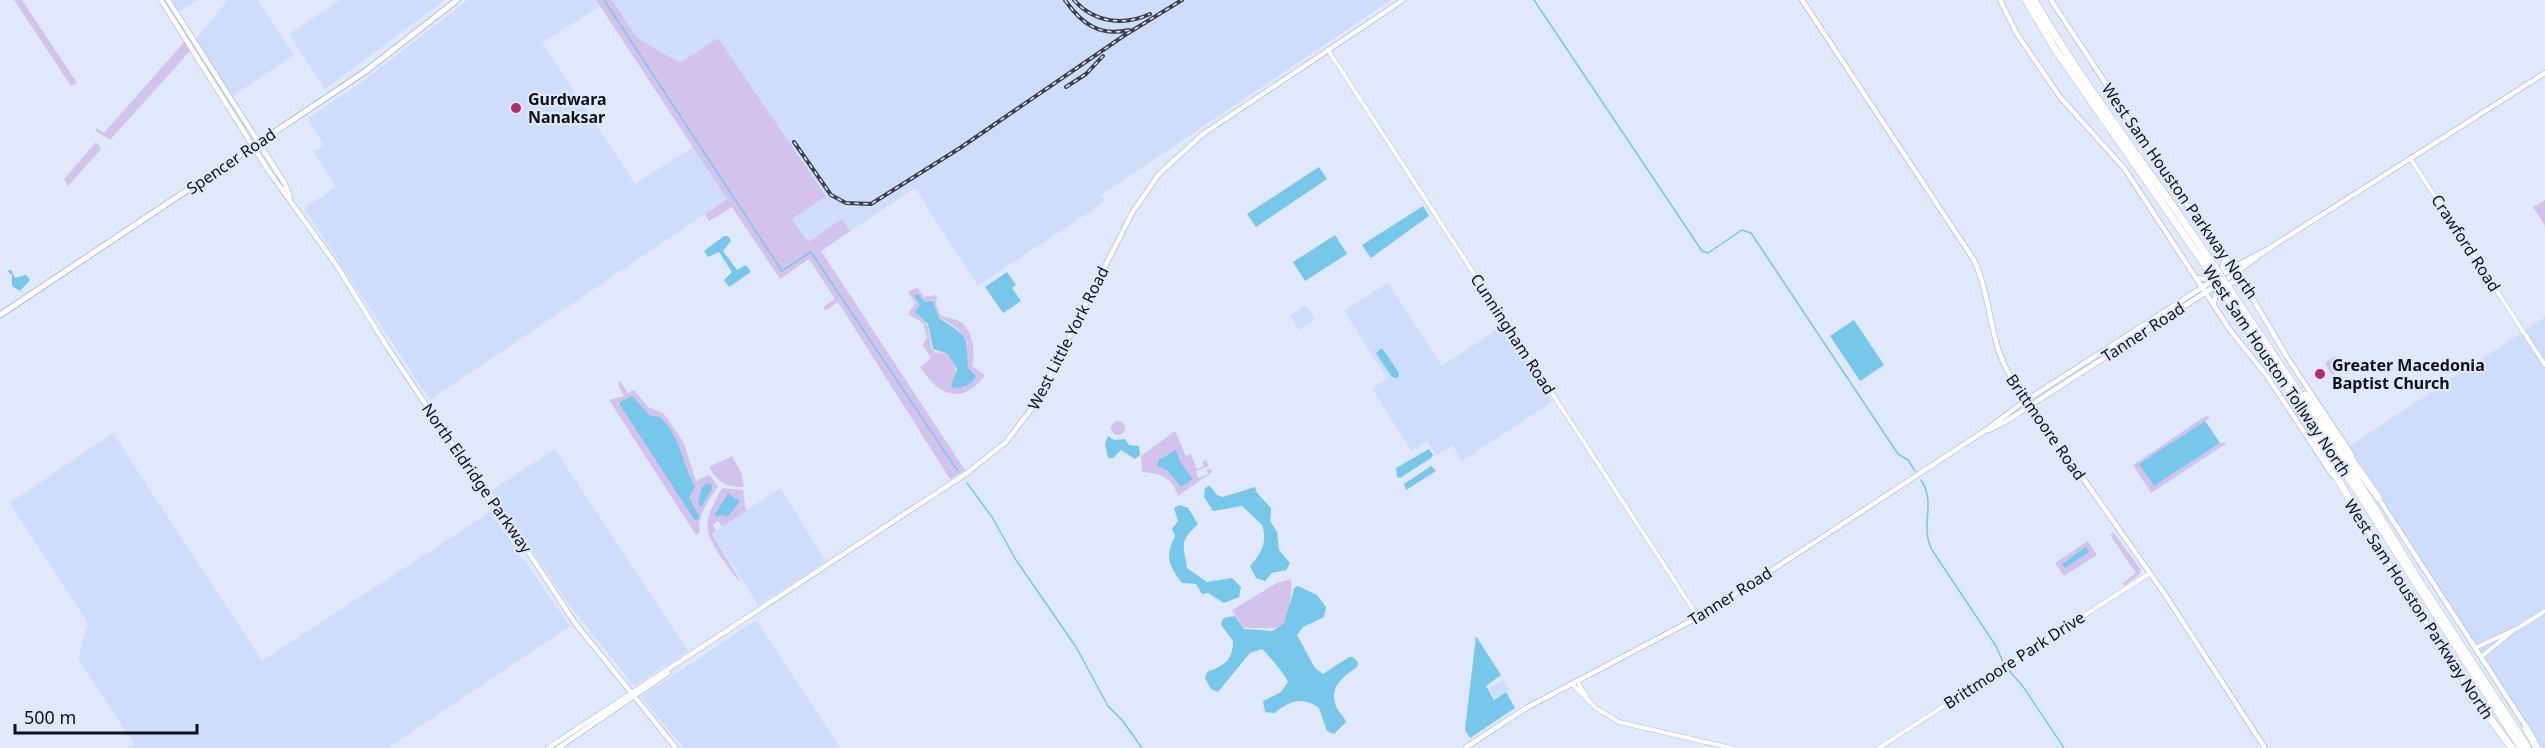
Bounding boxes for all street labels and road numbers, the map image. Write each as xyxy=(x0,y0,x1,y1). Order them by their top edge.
street label: West Sam Houston Parkway North xyxy=(2097,79,2263,303)
street label: Spencer Road xyxy=(182,123,280,199)
street label: Crawford Road xyxy=(2426,190,2506,296)
street label: West Sam Houston Tollway North xyxy=(2198,261,2356,481)
street label: West Little York Road xyxy=(1022,262,1114,414)
street label: Cunningham Road xyxy=(1466,269,1560,399)
street label: Tanner Road xyxy=(2097,297,2189,367)
street label: Brittmoore Road xyxy=(2001,370,2091,484)
street label: North Eldridge Parkway xyxy=(417,399,538,558)
street label: West Sam Houston Parkway North xyxy=(2339,495,2499,723)
street label: Tanner Road xyxy=(1684,562,1776,630)
street label: Brittmoore Park Drive xyxy=(1939,606,2089,714)

